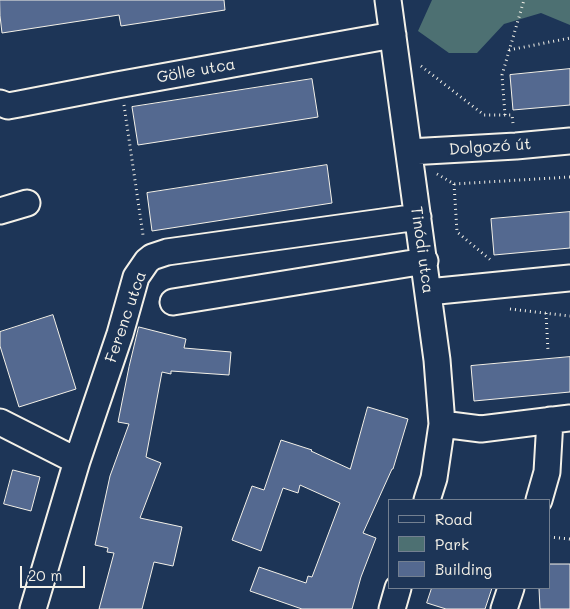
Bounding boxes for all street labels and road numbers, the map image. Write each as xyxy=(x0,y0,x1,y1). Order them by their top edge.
street label: Gölle utca xyxy=(155,55,237,87)
street label: Dolgozó út xyxy=(448,135,532,159)
street label: Tinódi utca xyxy=(406,205,438,295)
street label: Ferenc utca xyxy=(101,269,151,365)

